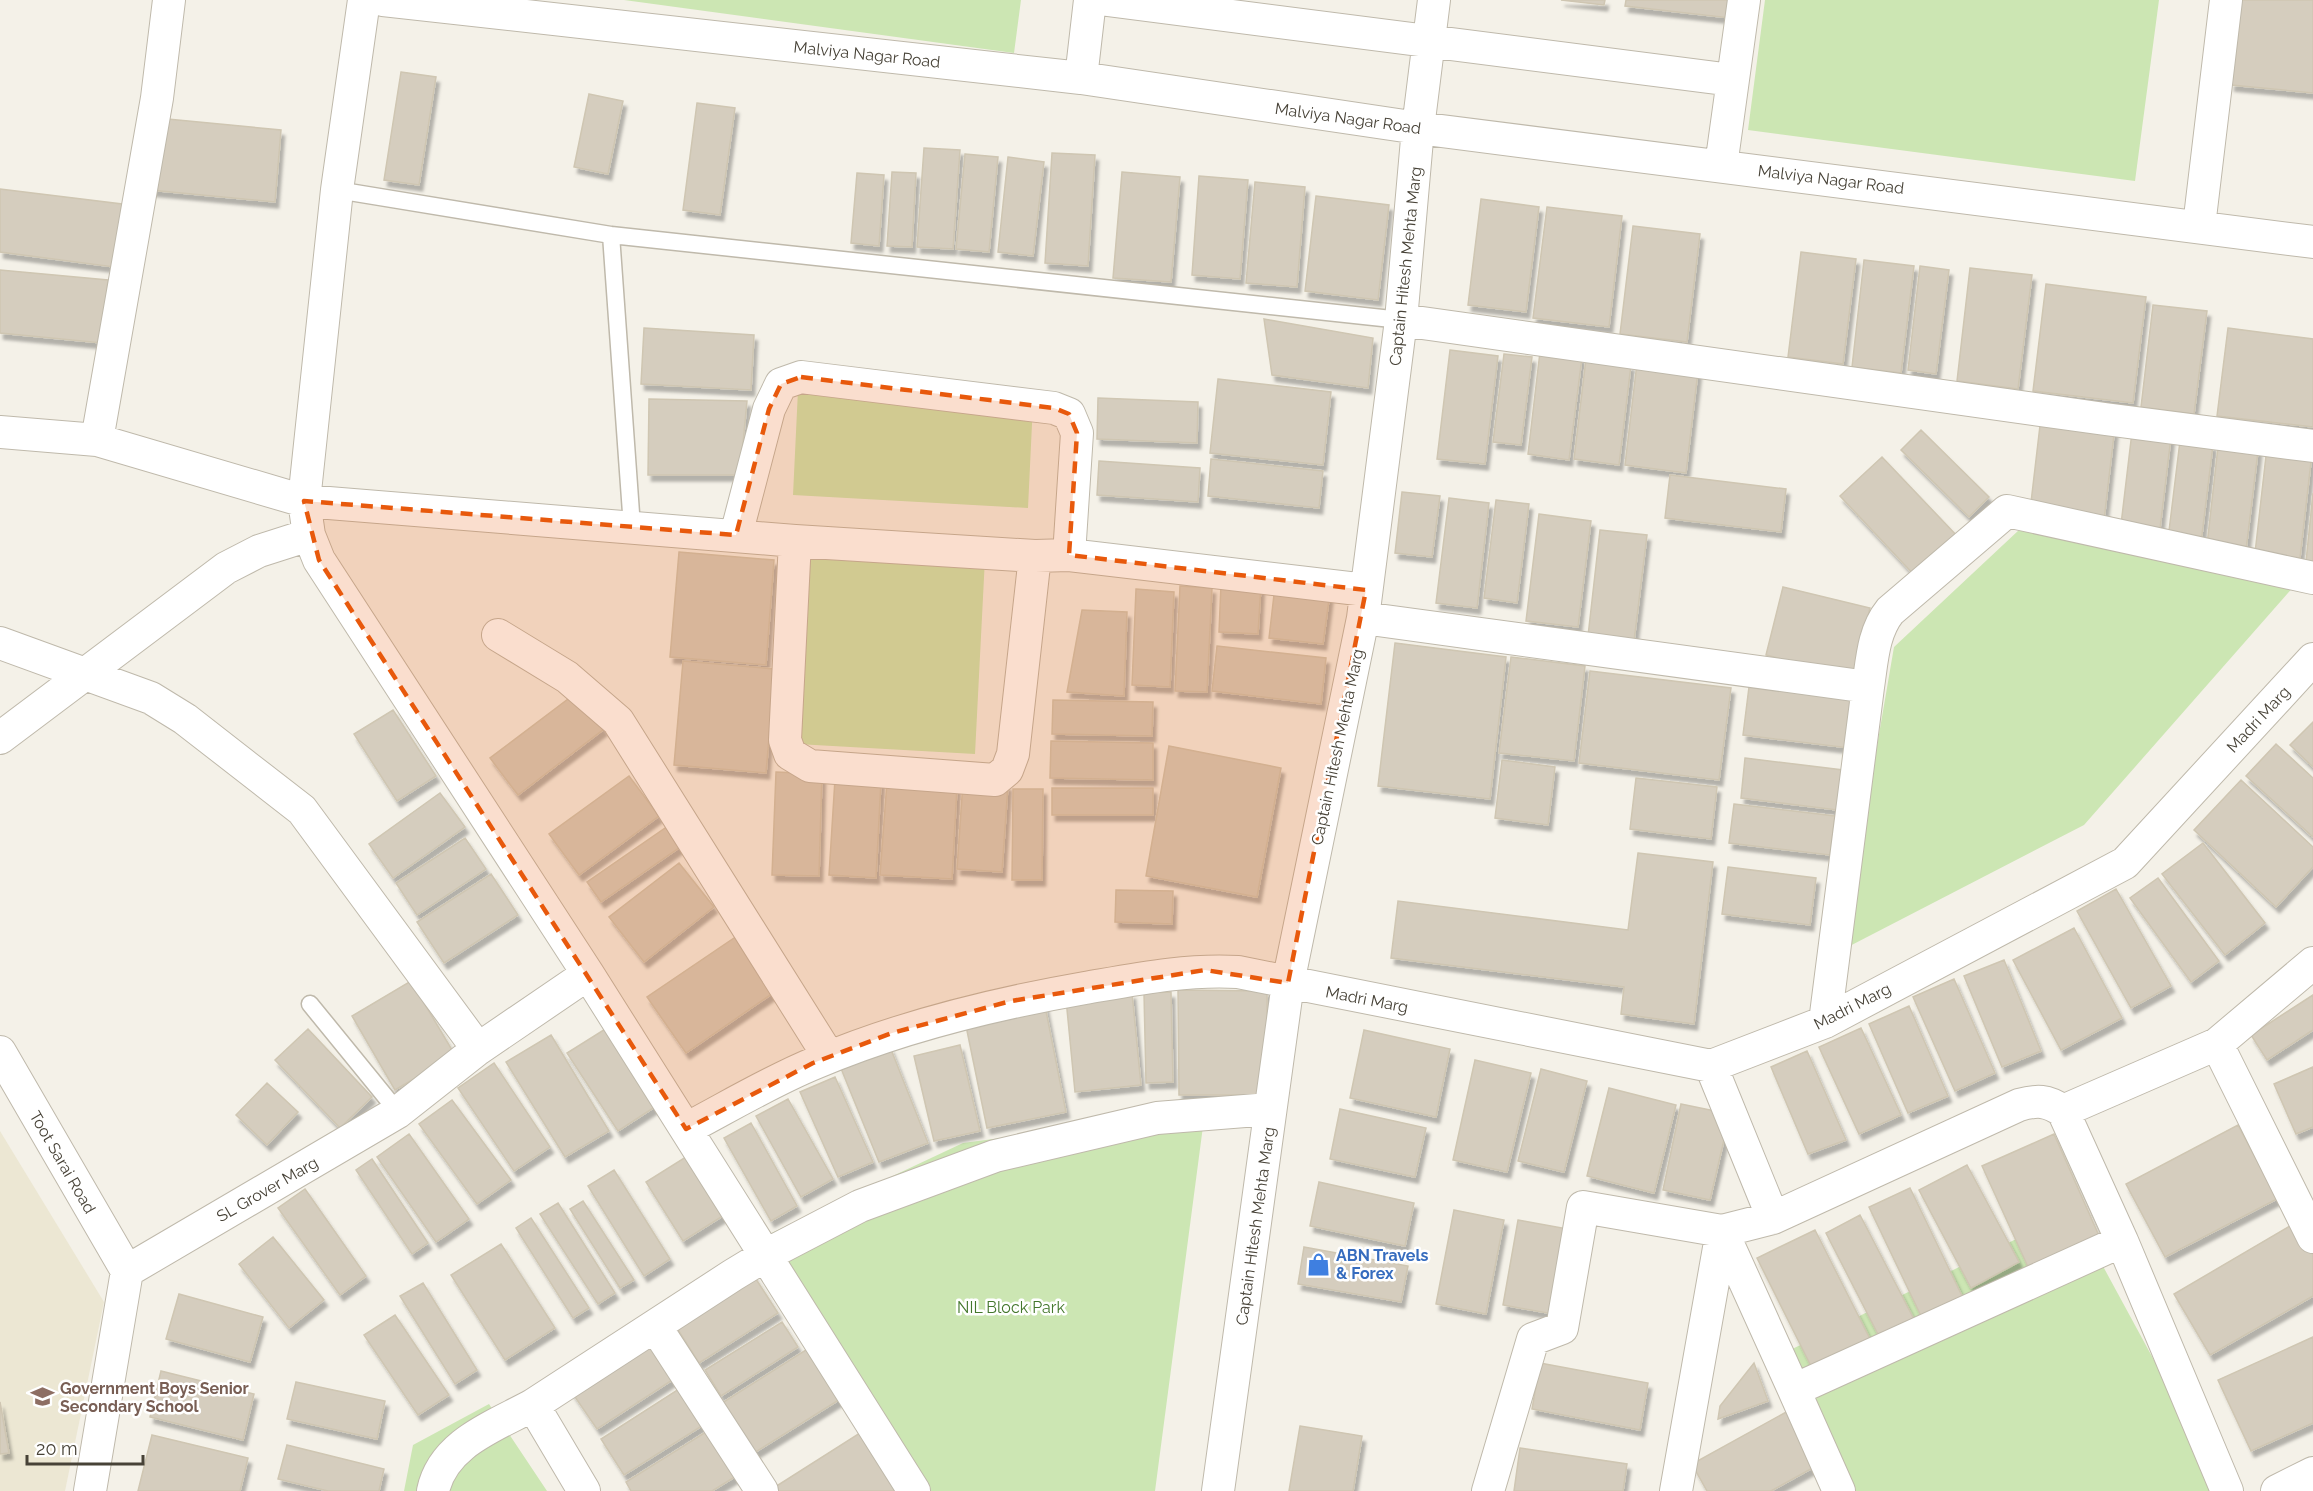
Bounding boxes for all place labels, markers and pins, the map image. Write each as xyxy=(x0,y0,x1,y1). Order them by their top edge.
place label: ABN Travels & Forex xyxy=(1336,1246,1429,1283)
shop icon: ABN Travels & Forex xyxy=(1305,1251,1331,1277)
place label: Government Boys Senior Secondary School xyxy=(60,1379,249,1416)
school or university icon: Government Boys Senior Secondary School xyxy=(29,1384,55,1410)

